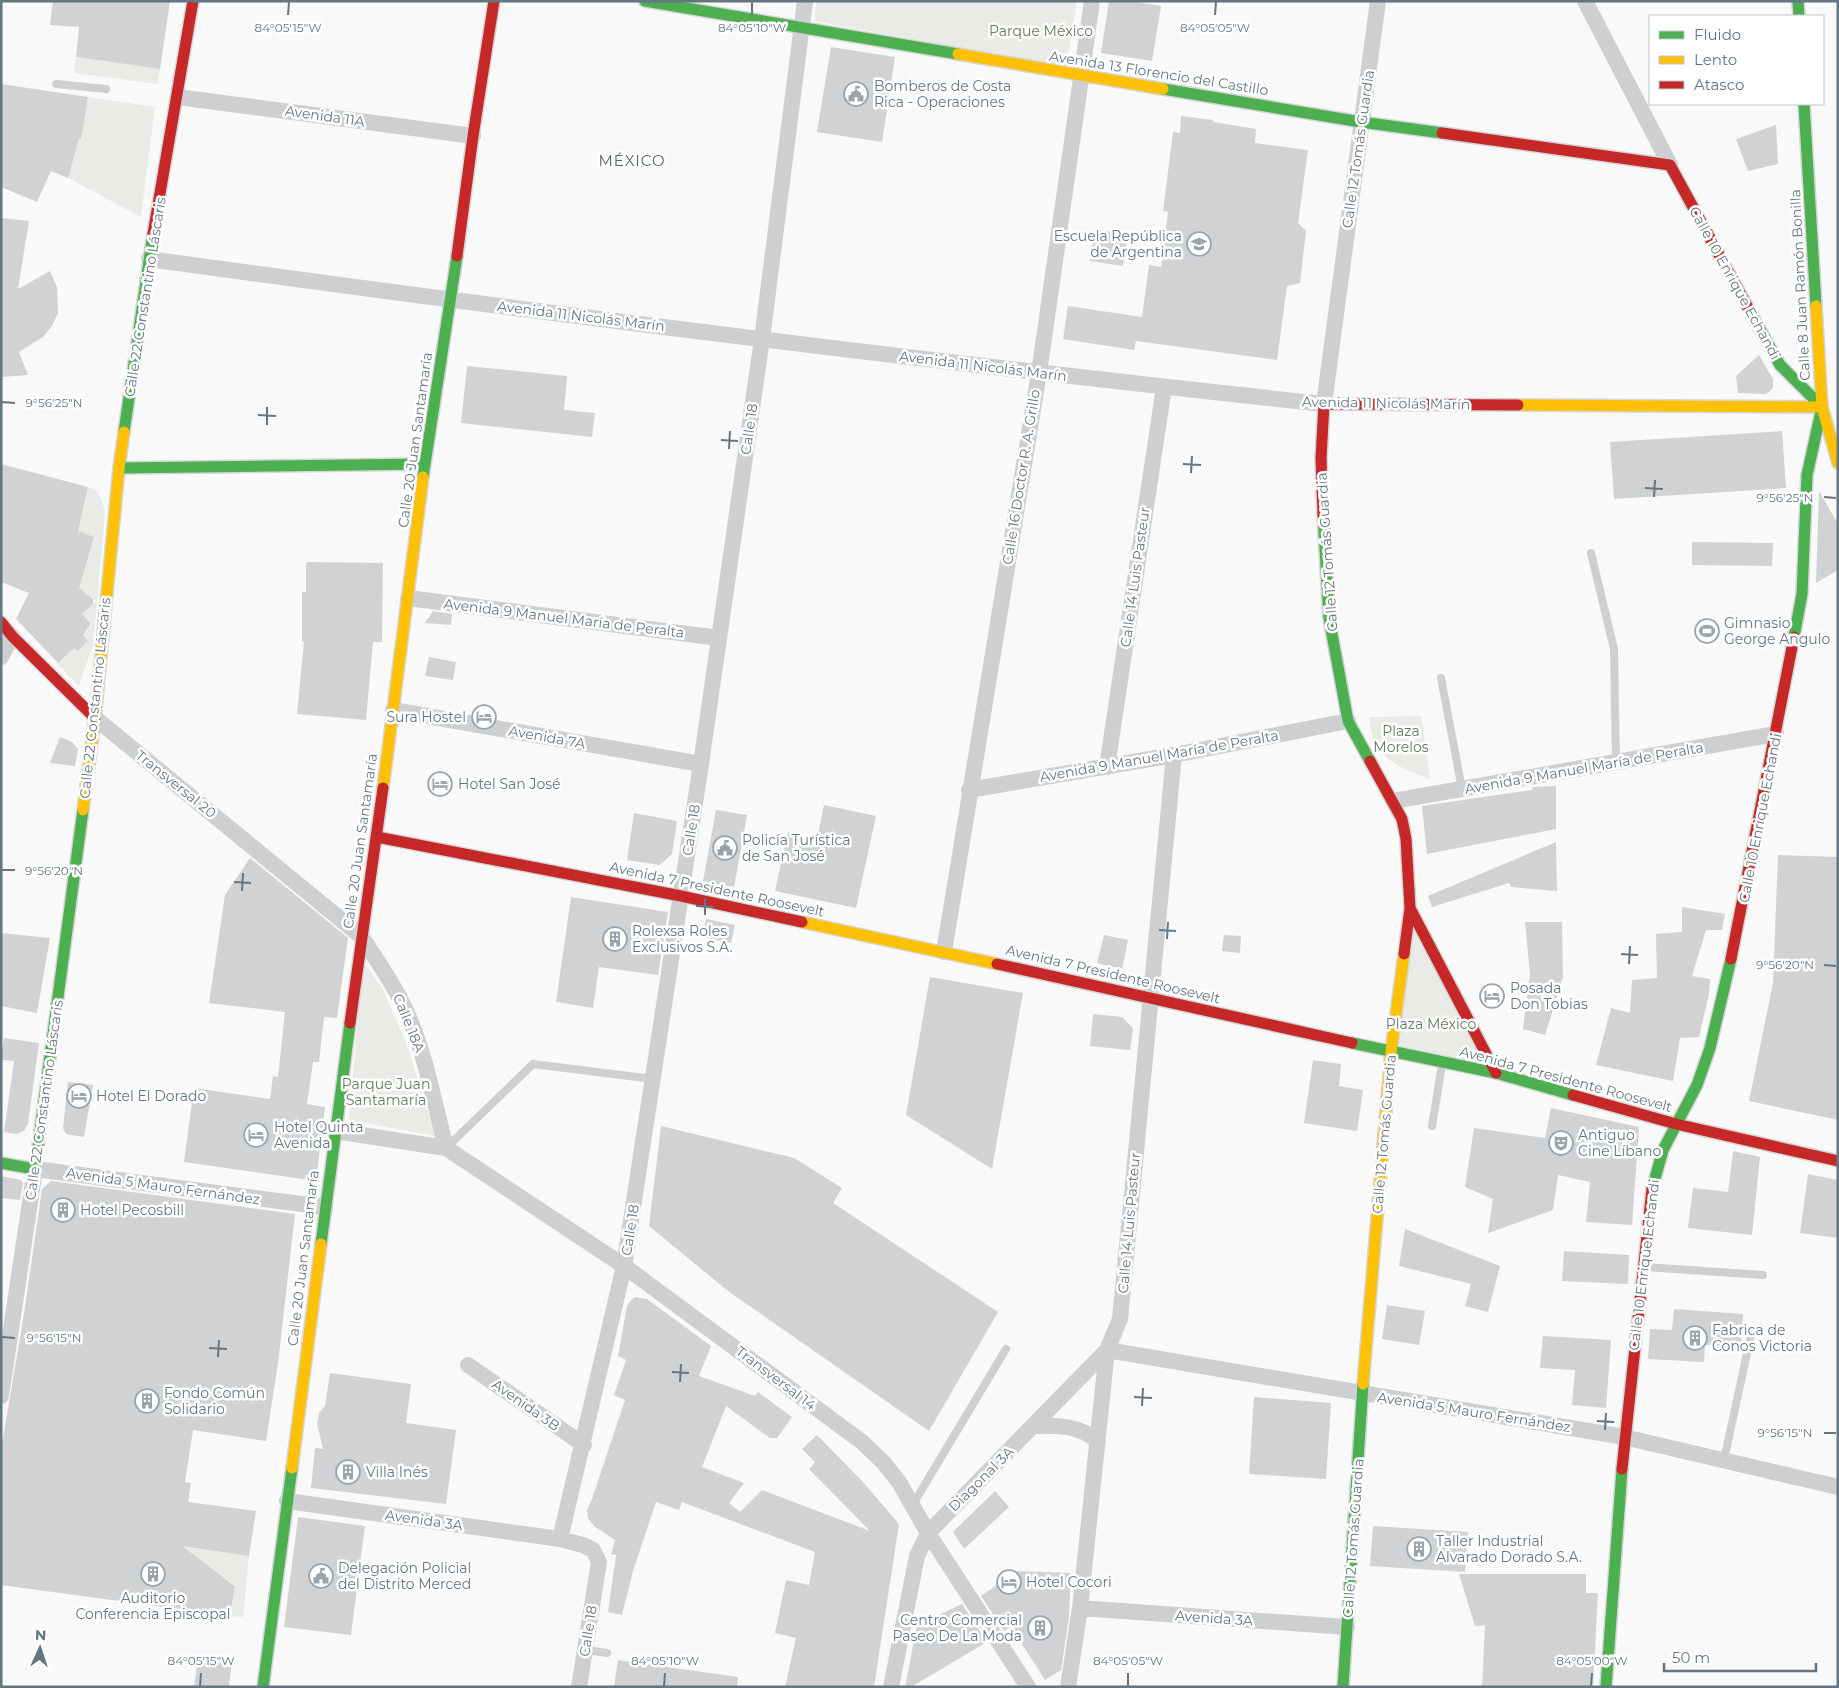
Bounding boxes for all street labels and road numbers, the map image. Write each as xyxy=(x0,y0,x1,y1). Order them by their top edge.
street label: Avenida 13 Florencio del Castillo xyxy=(1048,47,1270,99)
street label: Calle 12 Tomás Guardia xyxy=(1338,69,1378,229)
street label: Avenida 11A xyxy=(284,101,367,131)
street label: Calle 8 Juan Ramón Bonilla xyxy=(1786,189,1814,381)
street label: Calle 22 Constantino Láscaris xyxy=(120,196,170,398)
street label: Calle 10 Enrique Echandi xyxy=(1685,203,1785,363)
street label: Avenida 11 Nicolás Marín xyxy=(496,297,666,335)
street label: Avenida 11 Nicolás Marín xyxy=(898,347,1068,385)
street label: Calle 20 Juan Santamaría xyxy=(394,351,436,529)
street label: Calle 16 Doctor R. A. Grillo xyxy=(998,388,1044,566)
street label: Avenida 11 Nicolás Marín xyxy=(1302,393,1470,413)
street label: Calle 18 xyxy=(736,402,762,456)
street label: Calle 12 Tomás Guardia xyxy=(1312,472,1342,632)
street label: Calle 14 Luis Pasteur xyxy=(1116,505,1154,648)
street label: Avenida 9 Manuel María de Peralta xyxy=(443,594,685,642)
street label: Calle 22 Constantino Láscaris xyxy=(75,596,115,799)
street label: Avenida 7A xyxy=(507,721,588,753)
street label: Avenida 9 Manuel María de Peralta xyxy=(1038,726,1280,786)
street label: Calle 10 Enrique Echandi xyxy=(1735,732,1785,904)
street label: Avenida 9 Manuel María de Peralta xyxy=(1463,738,1705,798)
street label: Transversal 20 xyxy=(132,746,220,822)
street label: Calle 20 Juan Santamaría xyxy=(339,752,381,930)
street label: Calle 18 xyxy=(678,803,704,857)
street label: Avenida 7 Presidente Roosevelt xyxy=(608,857,826,921)
street label: Avenida 7 Presidente Roosevelt xyxy=(1004,941,1222,1007)
street label: Calle 18A xyxy=(389,991,429,1056)
street label: Calle 22 Constantino Láscaris xyxy=(21,999,67,1201)
street label: Avenida 7 Presidente Roosevelt xyxy=(1458,1042,1675,1116)
street label: Calle 12 Tomás Guardia xyxy=(1368,1054,1400,1214)
street label: Calle 14 Luis Pasteur xyxy=(1114,1151,1144,1294)
street label: Avenida 5 Mauro Fernández xyxy=(65,1163,261,1209)
street label: Calle 20 Juan Santamaría xyxy=(283,1169,323,1347)
street label: Calle 10 Enrique Echandi xyxy=(1625,1178,1663,1352)
street label: Calle 18 xyxy=(617,1203,643,1257)
street label: Transversal 14 xyxy=(732,1342,820,1414)
street label: Avenida 3B xyxy=(489,1375,563,1435)
street label: Avenida 5 Mauro Fernández xyxy=(1376,1388,1572,1436)
street label: Diagonal 3A xyxy=(945,1442,1018,1515)
street label: Calle 12 Tomás Guardia xyxy=(1338,1458,1368,1618)
street label: Avenida 3A xyxy=(384,1506,465,1534)
street label: Calle 18 xyxy=(575,1604,601,1658)
street label: Avenida 3A xyxy=(1174,1606,1255,1630)

